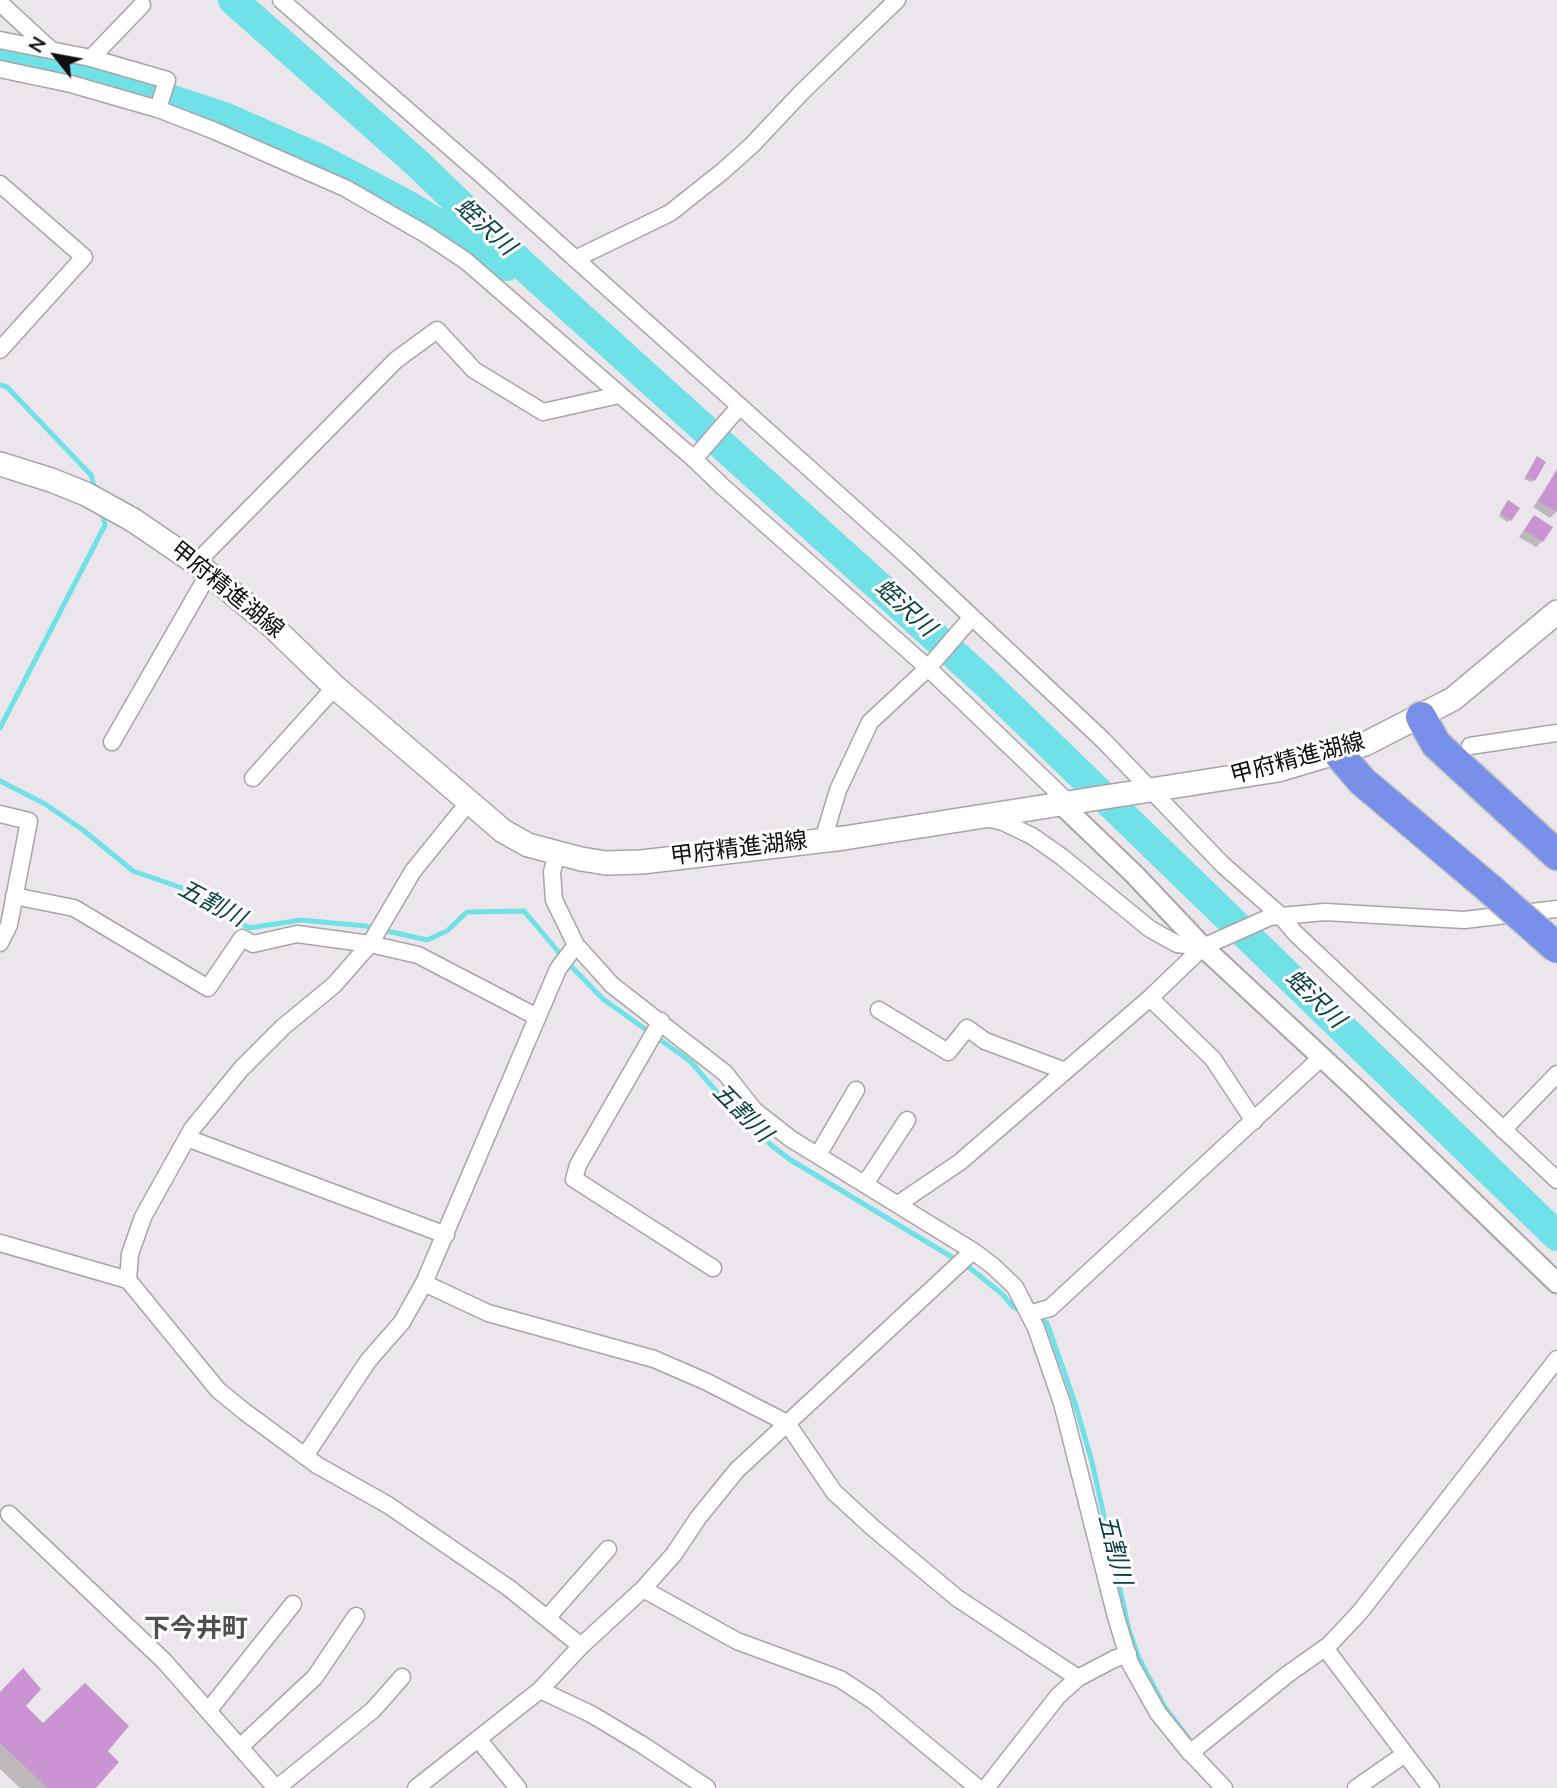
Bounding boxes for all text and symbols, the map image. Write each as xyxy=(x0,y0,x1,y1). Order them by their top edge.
north arrow xyxy=(21,21,91,91)
text: N xyxy=(23,32,53,58)
water label: 蛭沢川 xyxy=(448,193,520,263)
street label: 甲府精進湖線 xyxy=(164,537,288,645)
water label: 蛭沢川 xyxy=(868,574,940,644)
street label: 甲府精進湖線 xyxy=(1228,729,1368,791)
street label: 甲府精進湖線 xyxy=(669,828,809,872)
water label: 五割川 xyxy=(172,875,250,935)
water label: 蛭沢川 xyxy=(1278,965,1350,1035)
water label: 五割川 xyxy=(705,1078,777,1150)
water label: 五割川 xyxy=(1090,1512,1136,1588)
district label: 下今井町 xyxy=(144,1615,248,1647)

